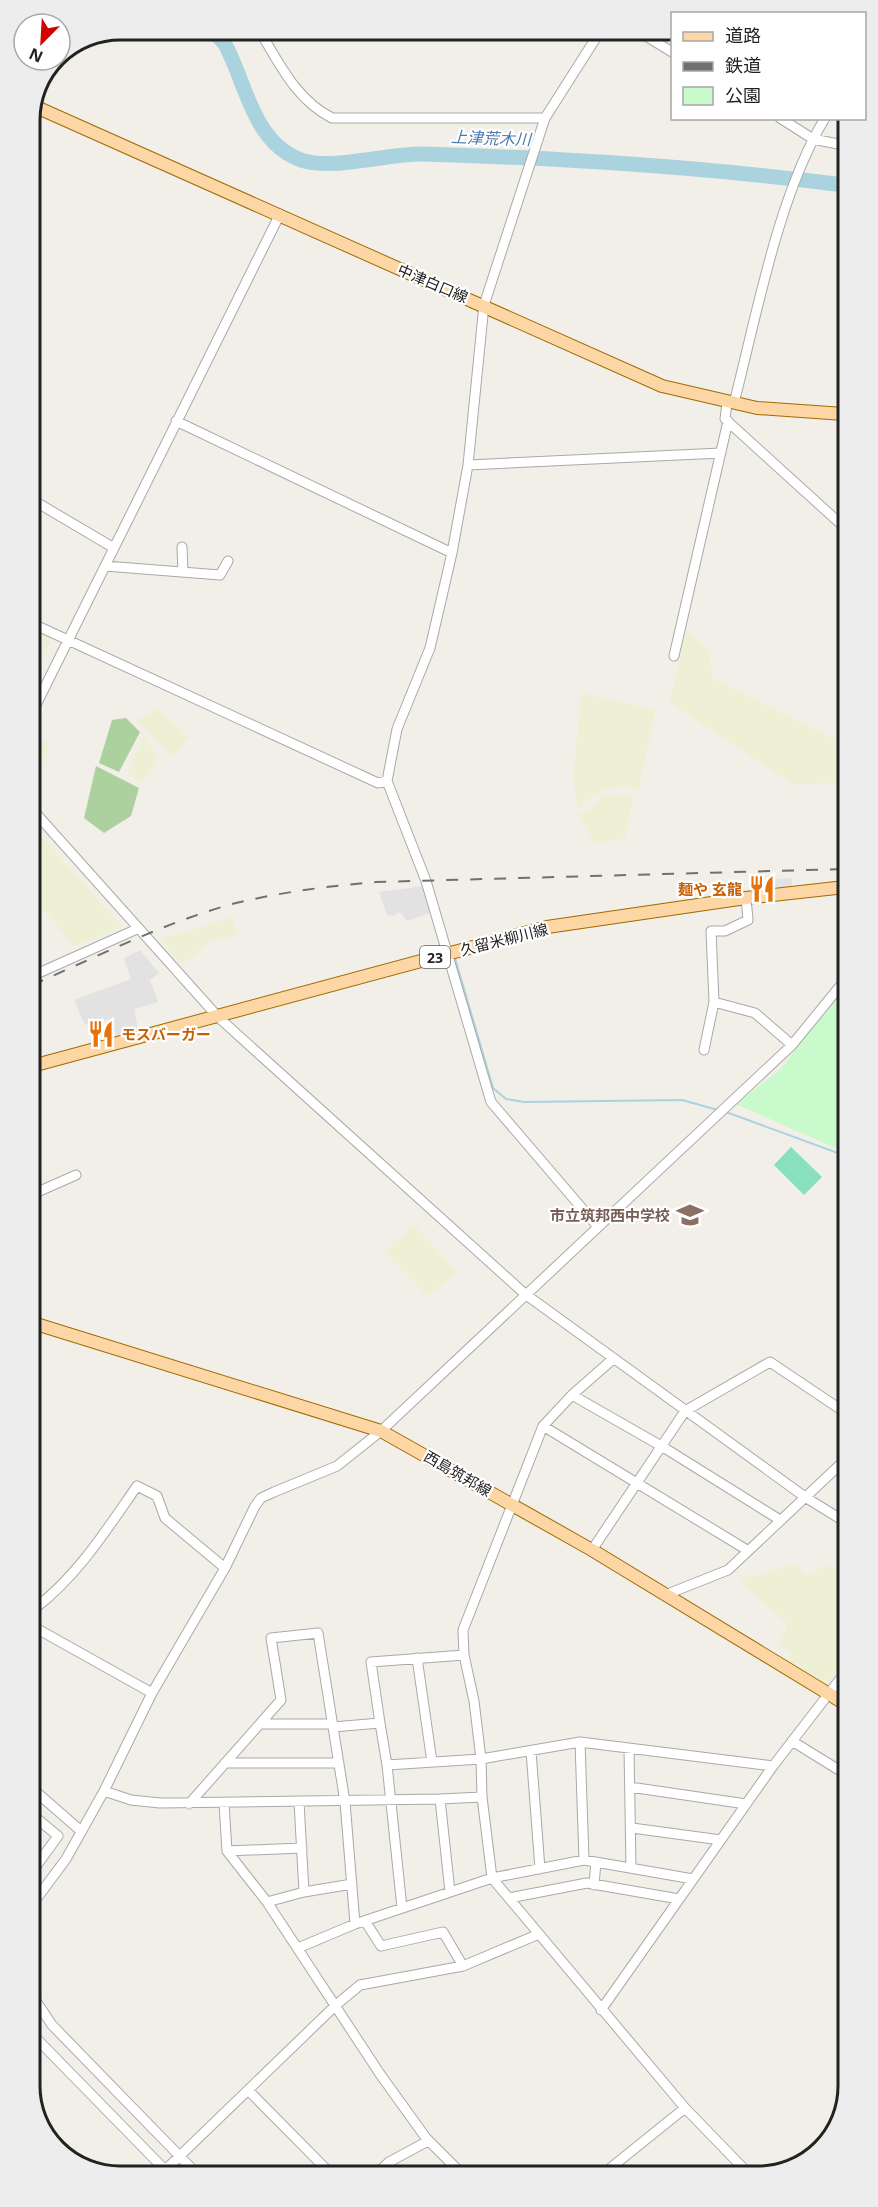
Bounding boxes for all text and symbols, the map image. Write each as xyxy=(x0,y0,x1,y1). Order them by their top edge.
north arrow xyxy=(12,12,72,72)
legend xyxy=(671,12,866,120)
text: 道路 xyxy=(725,23,761,47)
text: N xyxy=(25,43,46,68)
text: 鉄道 xyxy=(725,53,761,77)
text: 公園 xyxy=(725,83,761,107)
water label: 上津荒木川 xyxy=(451,126,533,150)
street label: 中津白口線 xyxy=(395,259,471,307)
restaurant icon: 麺や 玄龍 xyxy=(747,874,777,904)
place label: 麺や 玄龍 xyxy=(678,879,742,899)
street label: 久留米柳川線 xyxy=(458,918,550,960)
road number: 23 xyxy=(420,946,450,968)
restaurant icon: モスバーガー xyxy=(86,1019,116,1049)
place label: モスバーガー xyxy=(121,1024,211,1044)
school or university icon: 市立筑邦西中学校 xyxy=(675,1200,705,1230)
place label: 市立筑邦西中学校 xyxy=(550,1205,670,1225)
street label: 西島筑邦線 xyxy=(421,1446,495,1500)

